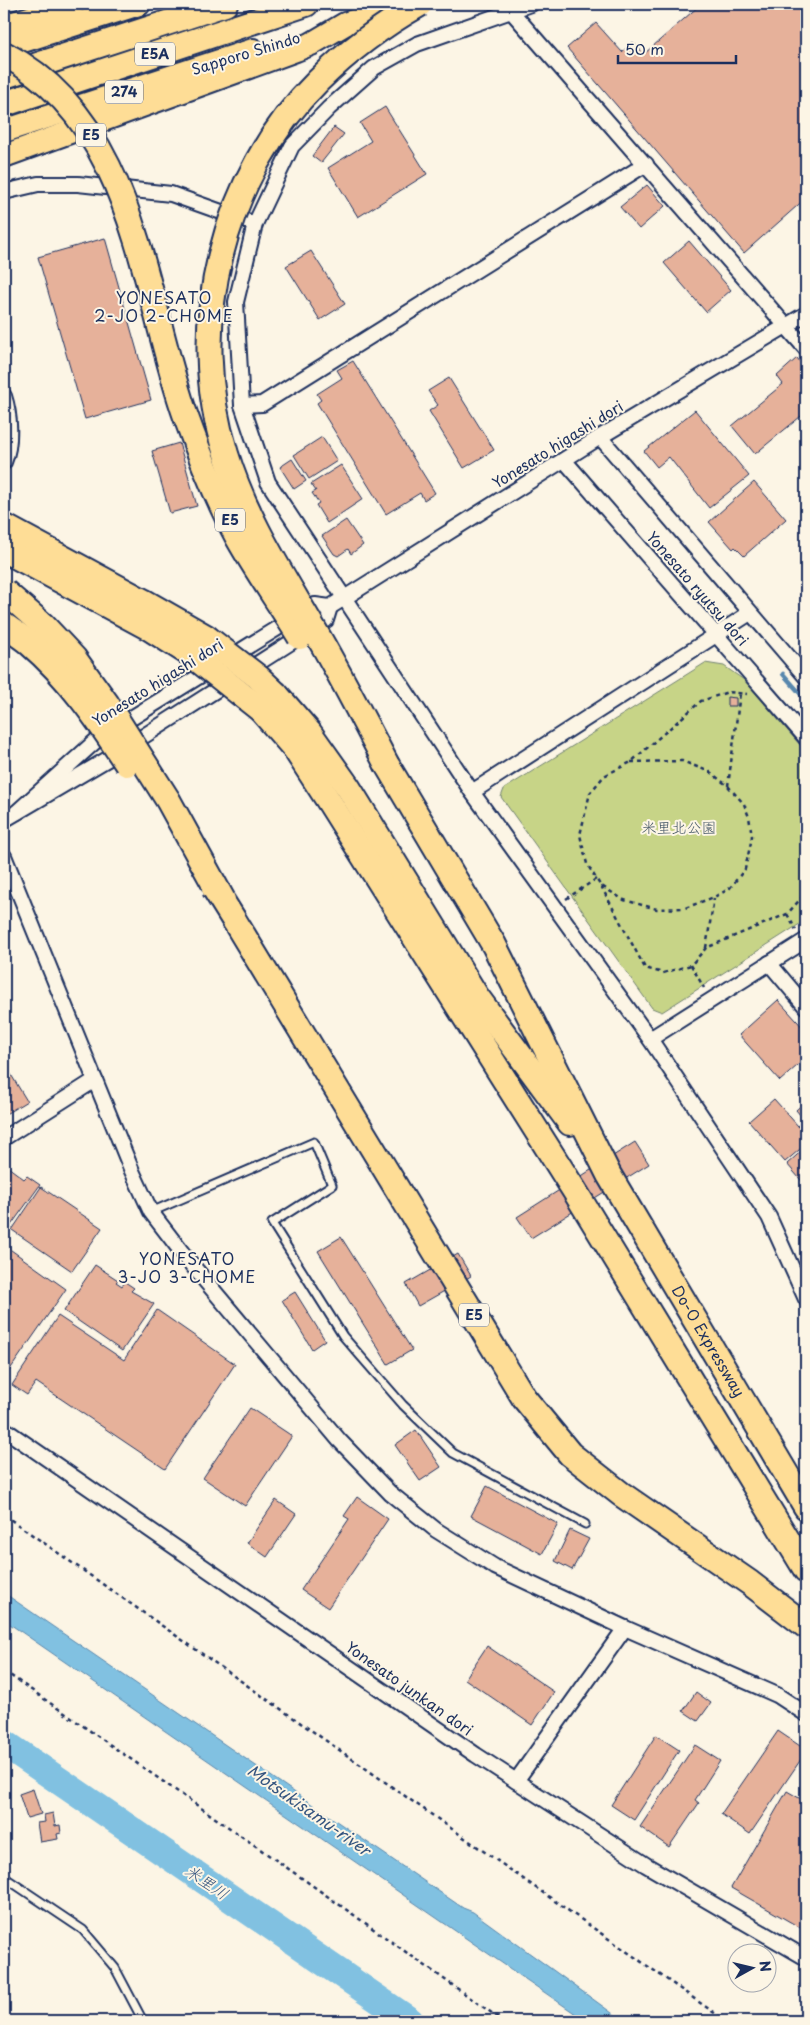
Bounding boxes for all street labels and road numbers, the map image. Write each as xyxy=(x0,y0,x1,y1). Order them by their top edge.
street label: Sapporo Shindo xyxy=(188,25,303,80)
road number: E5A xyxy=(135,42,175,66)
road number: 274 xyxy=(105,80,143,104)
road number: E5 xyxy=(76,124,106,146)
street label: Yonesato higashi dori xyxy=(487,394,627,493)
road number: E5 xyxy=(215,508,245,532)
street label: Yonesato ryutsu dori xyxy=(642,526,755,650)
street label: Yonesato higashi dori xyxy=(87,632,227,731)
street label: Do-O Expressway xyxy=(667,1280,751,1401)
road number: E5 xyxy=(459,1304,489,1326)
street label: Yonesato junkan dori xyxy=(342,1635,478,1740)

